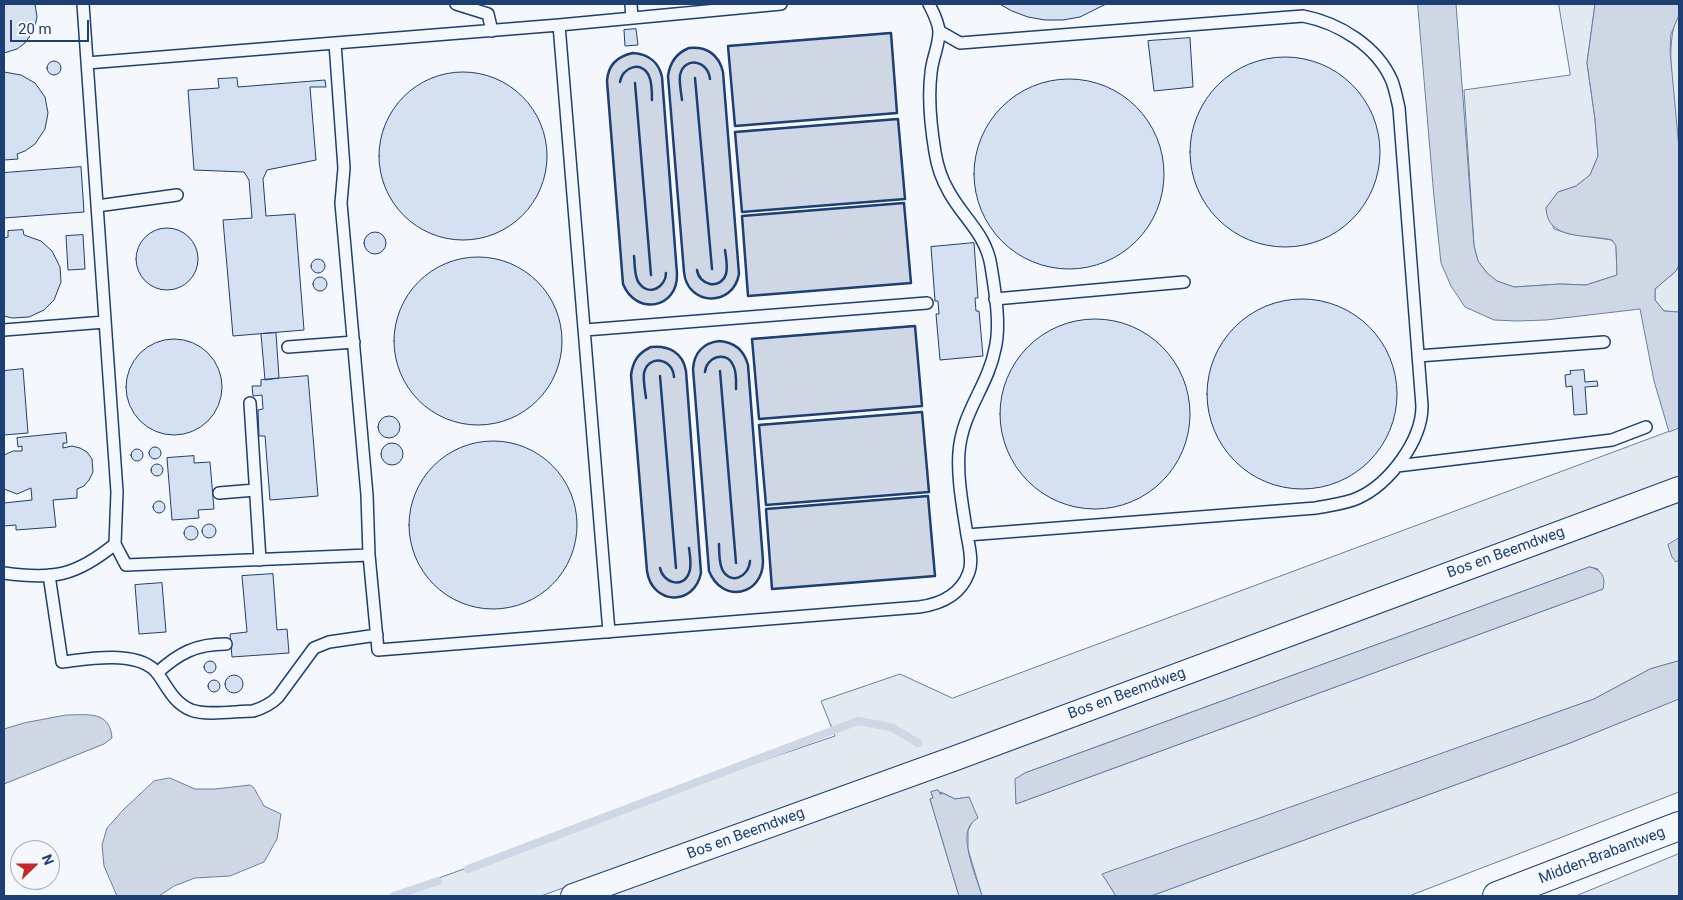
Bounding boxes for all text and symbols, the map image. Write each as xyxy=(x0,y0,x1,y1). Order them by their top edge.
scale bar xyxy=(12,10,91,42)
text: 20 m xyxy=(18,20,52,38)
street label: Bos en Beemdweg xyxy=(1445,523,1567,583)
street label: Bos en Beemdweg xyxy=(1066,664,1188,724)
street label: Bos en Beemdweg xyxy=(685,804,807,864)
street label: Midden-Brabantweg xyxy=(1536,824,1668,888)
north arrow xyxy=(10,840,60,890)
text: N xyxy=(39,852,57,867)

